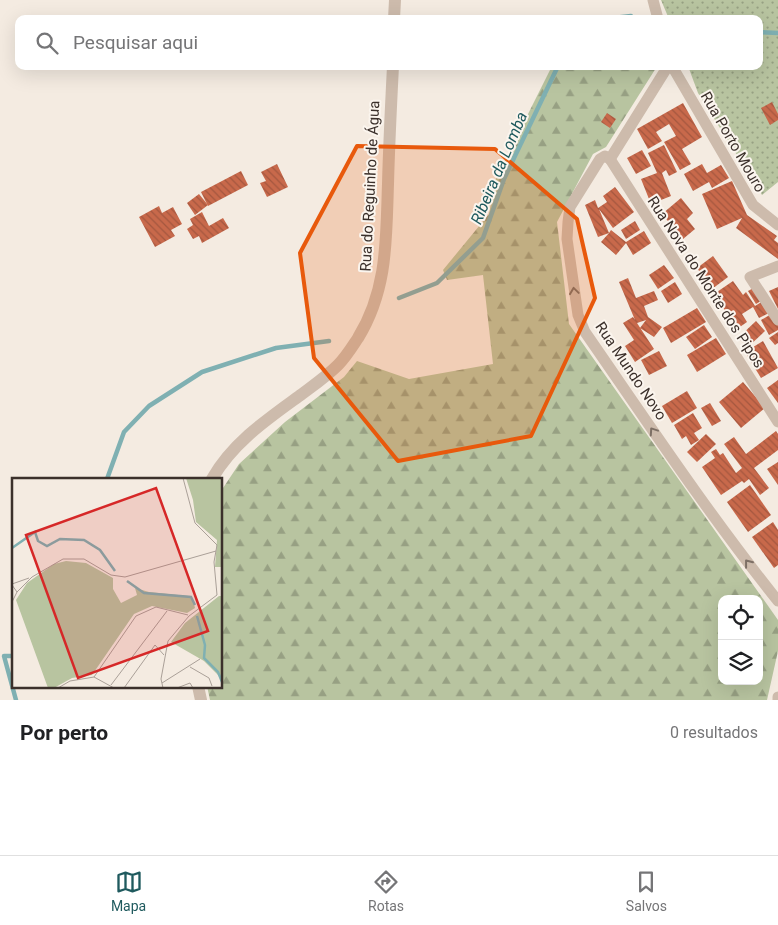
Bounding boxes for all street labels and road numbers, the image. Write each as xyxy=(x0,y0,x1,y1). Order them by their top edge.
street label: Rua Porto Mouro xyxy=(697,88,769,196)
street label: Rua do Reguinho de Água xyxy=(357,100,383,272)
street label: Rua Nova do Monte dos Pipos xyxy=(644,193,768,371)
street label: Rua Mundo Novo xyxy=(591,318,671,424)

